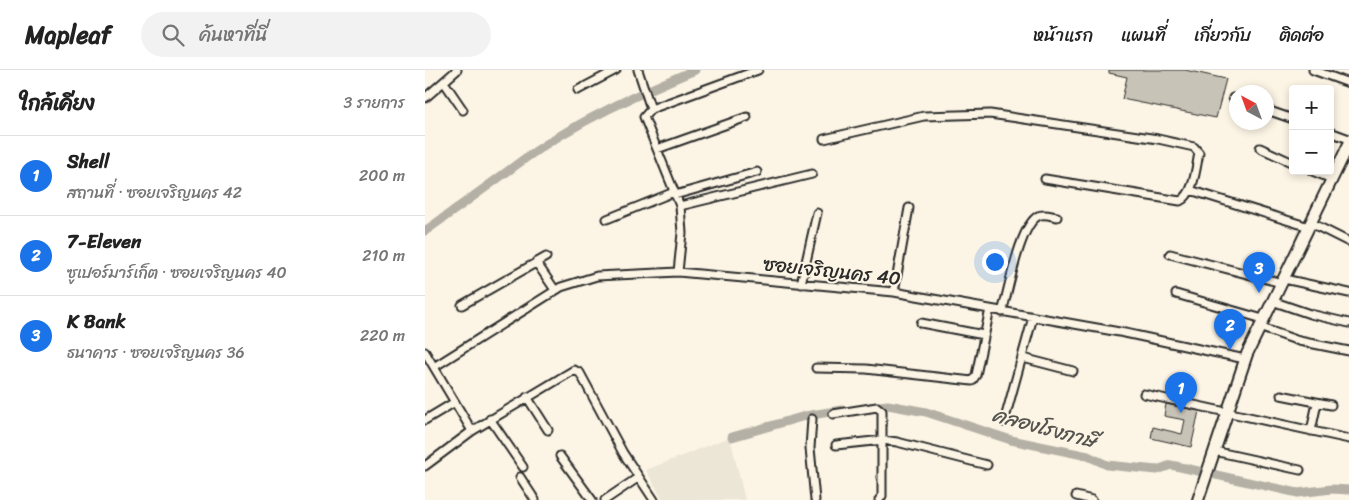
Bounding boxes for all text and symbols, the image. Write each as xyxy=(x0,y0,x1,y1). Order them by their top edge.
search box xyxy=(141,12,491,57)
text: Mapleaf xyxy=(25,14,111,56)
text: ค้นหาที่นี่ xyxy=(199,18,268,51)
text: หน้าแรก xyxy=(1033,19,1093,51)
text: แผนที่ xyxy=(1121,19,1166,51)
text: เกี่ยวกับ xyxy=(1194,19,1251,51)
text: ติดต่อ xyxy=(1279,19,1324,51)
icon: search xyxy=(159,21,187,49)
text: ใกล้เคียง xyxy=(20,84,95,122)
north arrow xyxy=(1229,85,1274,130)
map controls xyxy=(1289,85,1334,175)
button: + xyxy=(1289,85,1334,130)
text: 3 รายการ xyxy=(344,88,405,117)
button: − xyxy=(1289,130,1334,175)
text: Shell xyxy=(67,145,109,178)
text: 1 xyxy=(33,161,39,190)
text: 200 m xyxy=(359,161,405,190)
text: สถานที่ · ซอยเจริญนคร 42 xyxy=(67,178,242,207)
text: 7-Eleven xyxy=(67,225,141,258)
text: 2 xyxy=(31,241,41,270)
text: 210 m xyxy=(362,241,405,270)
street label: ซอยเจริญนคร 40 xyxy=(762,247,902,295)
your location xyxy=(982,249,1008,275)
pin: 3 xyxy=(1243,252,1275,293)
text: ซูเปอร์มาร์เก็ต · ซอยเจริญนคร 40 xyxy=(67,258,287,287)
text: K Bank xyxy=(67,305,126,338)
pin: 2 xyxy=(1214,309,1246,350)
text: 3 xyxy=(32,321,40,350)
text: 220 m xyxy=(360,321,405,350)
text: ธนาคาร · ซอยเจริญนคร 36 xyxy=(67,338,245,367)
pin: 1 xyxy=(1165,372,1197,413)
water label: คลองโรงภาษี xyxy=(988,397,1106,460)

